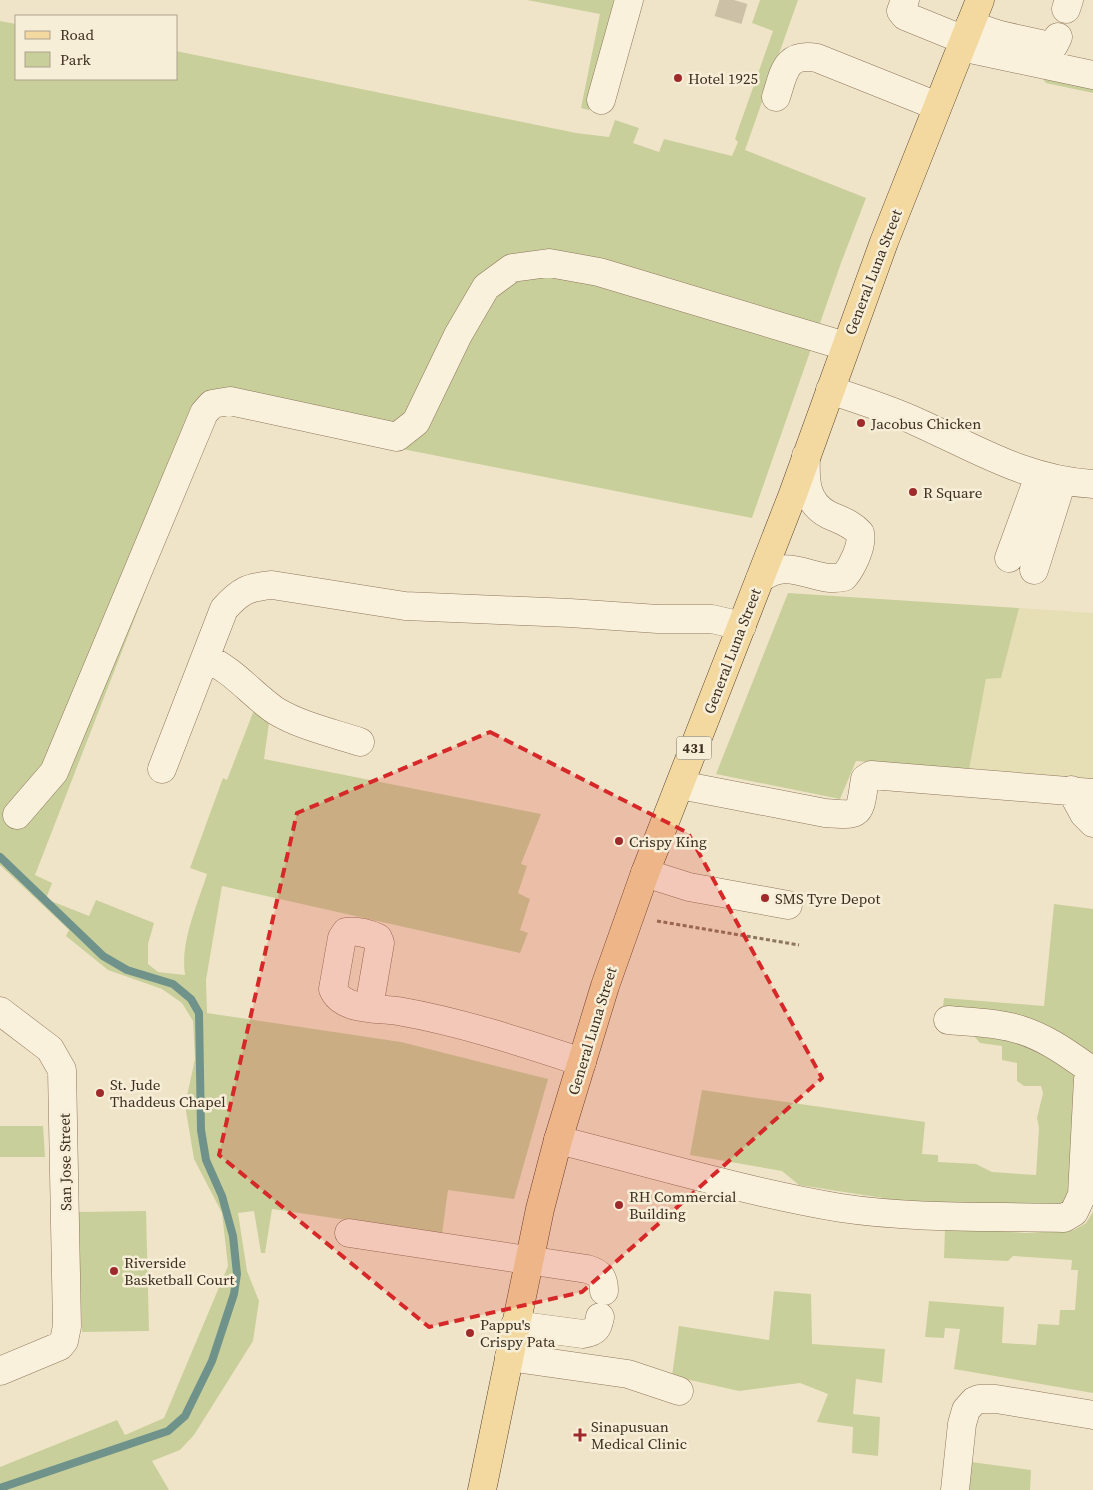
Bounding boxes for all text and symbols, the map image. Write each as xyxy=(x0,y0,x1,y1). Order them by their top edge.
legend xyxy=(15,15,178,80)
text: Road xyxy=(60,24,94,45)
text: Park xyxy=(60,49,92,70)
place label: Hotel 1925 xyxy=(688,68,758,89)
marker: Hotel 1925 xyxy=(672,72,684,84)
street label: General Luna Street xyxy=(839,206,907,338)
place label: Jacobus Chicken xyxy=(870,413,981,434)
marker: Jacobus Chicken xyxy=(855,417,867,429)
place label: R Square xyxy=(923,482,983,503)
marker: R Square xyxy=(907,486,919,498)
street label: General Luna Street xyxy=(698,585,766,717)
road number: 431 xyxy=(676,736,712,760)
place label: Crispy King xyxy=(629,831,707,852)
marker: Crispy King xyxy=(613,835,625,847)
place label: SMS Tyre Depot xyxy=(775,888,880,909)
marker: SMS Tyre Depot xyxy=(759,892,771,904)
street label: General Luna Street xyxy=(563,964,621,1098)
place label: St. Jude Thaddeus Chapel xyxy=(110,1074,226,1112)
marker: St. Jude Thaddeus Chapel xyxy=(94,1087,106,1099)
street label: San Jose Street xyxy=(54,1113,76,1211)
place label: RH Commercial Building xyxy=(629,1186,737,1224)
marker: RH Commercial Building xyxy=(613,1199,625,1211)
place label: Riverside Basketball Court xyxy=(124,1252,235,1290)
marker: Riverside Basketball Court xyxy=(108,1265,120,1277)
place label: Pappu's Crispy Pata xyxy=(480,1314,556,1352)
marker: Pappu's Crispy Pata xyxy=(464,1327,476,1339)
place label: Sinapusuan Medical Clinic xyxy=(591,1416,687,1454)
marker: Sinapusuan Medical Clinic xyxy=(573,1428,587,1442)

